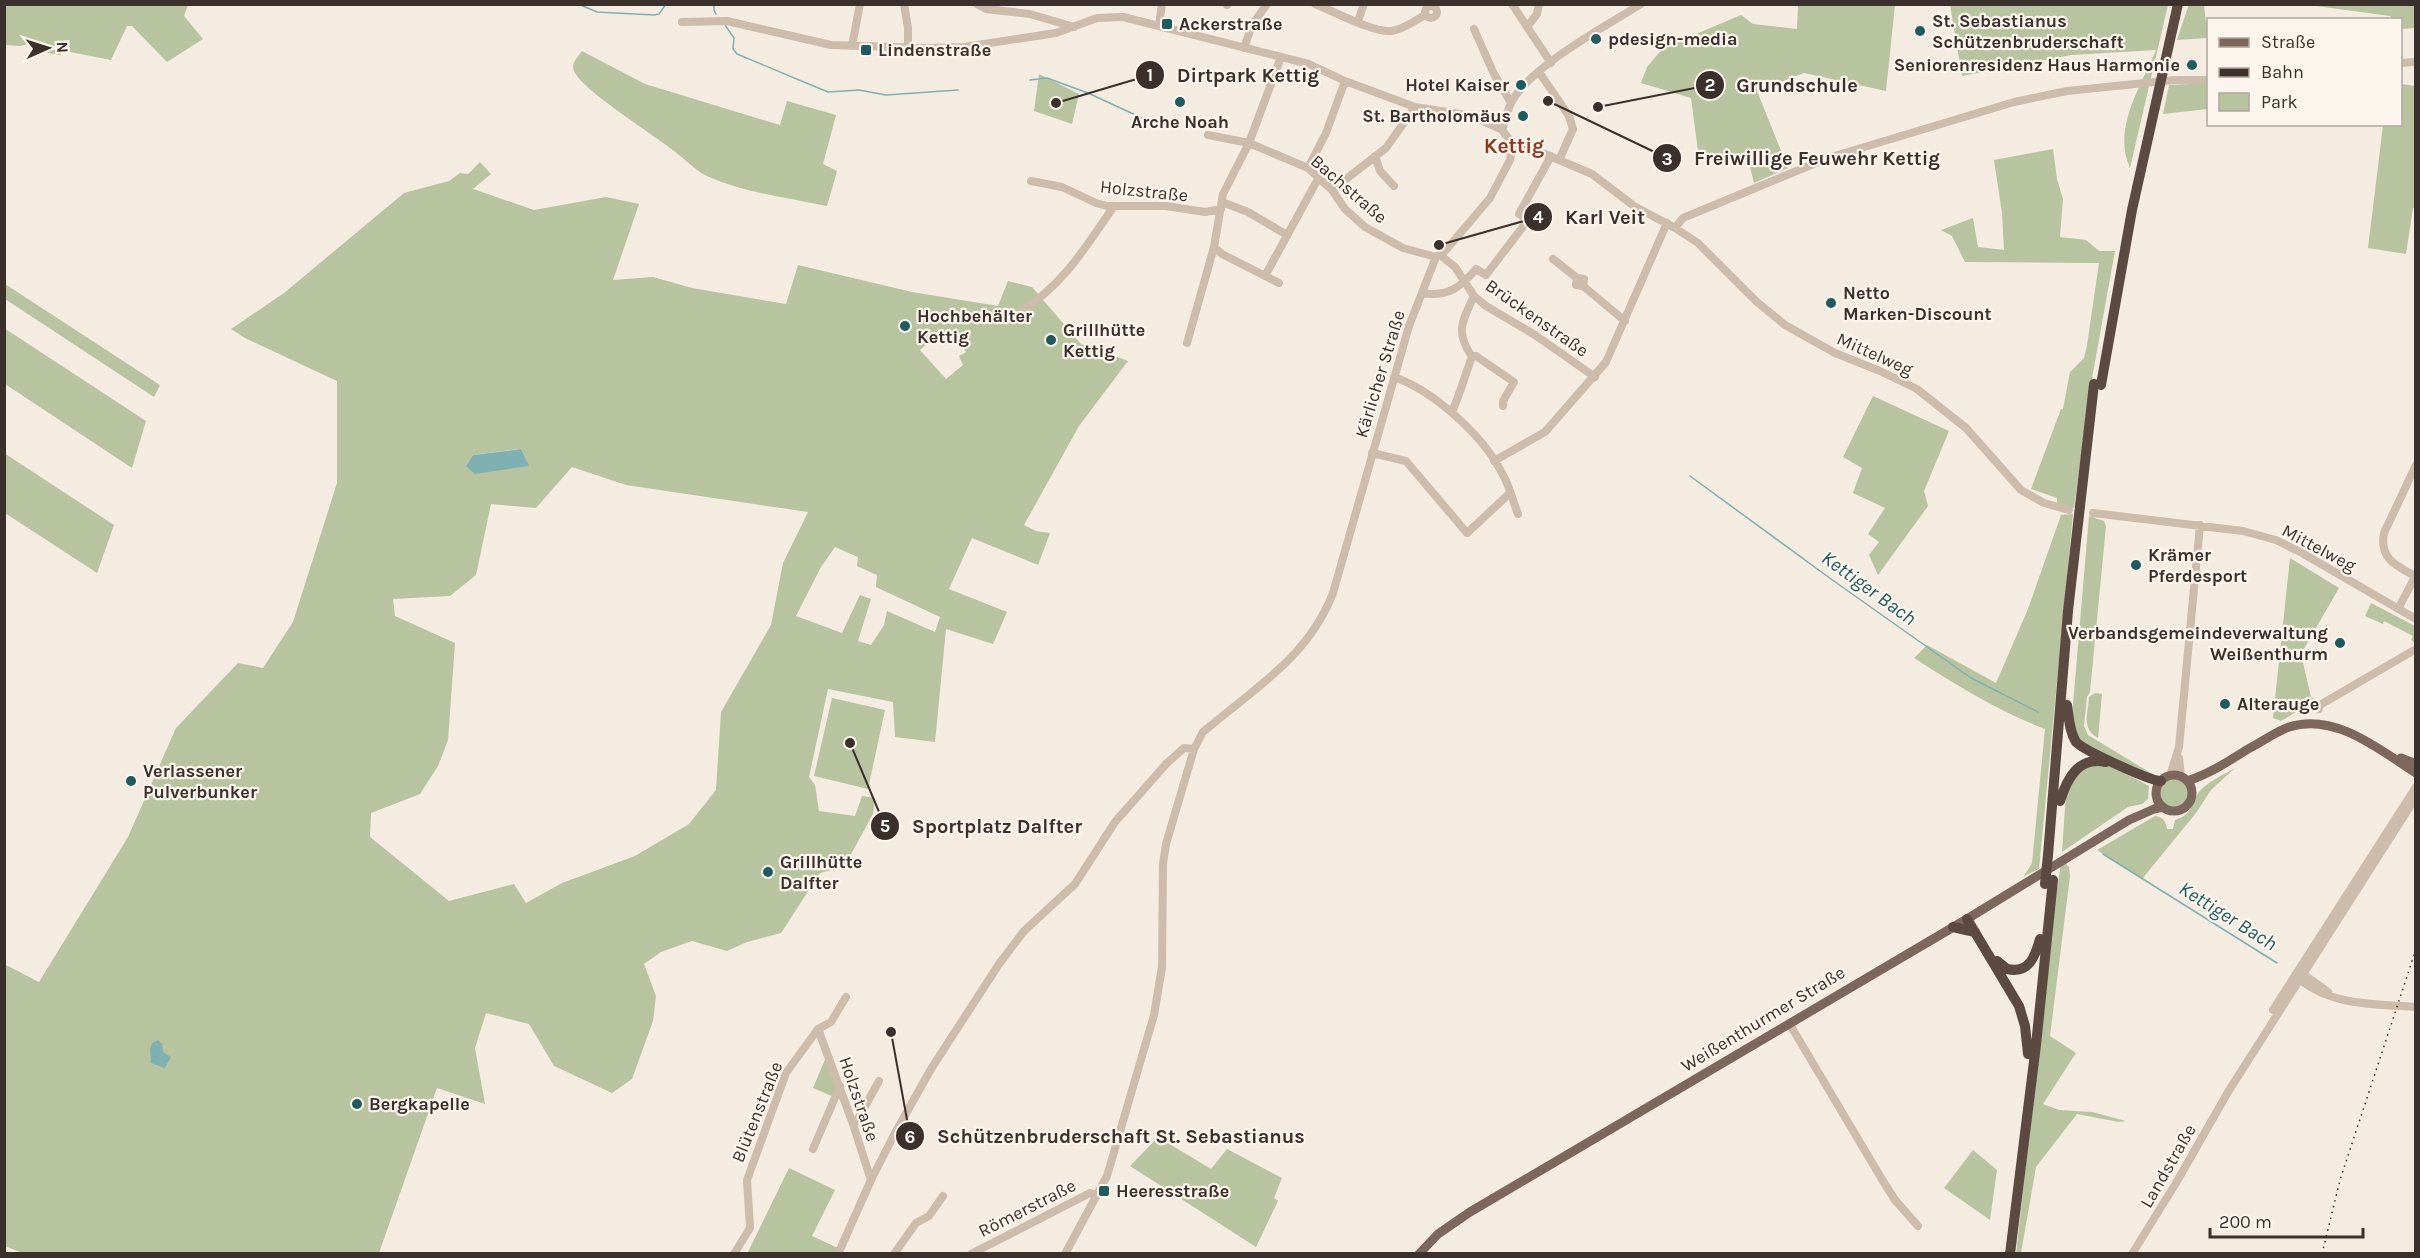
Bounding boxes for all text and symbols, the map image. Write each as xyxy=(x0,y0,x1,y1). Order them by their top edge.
place label: St. Sebastianus Schützenbruderschaft xyxy=(1932,10,2124,53)
place label: Ackerstraße xyxy=(1179,13,1282,35)
marker: Ackerstraße xyxy=(1160,17,1174,31)
north arrow xyxy=(18,18,78,78)
legend xyxy=(2207,18,2402,126)
marker: St. Sebastianus Schützenbruderschaft xyxy=(1913,24,1927,38)
place label: pdesign-media xyxy=(1608,28,1738,50)
text: Straße xyxy=(2261,31,2315,53)
marker: pdesign-media xyxy=(1589,32,1603,46)
place label: Lindenstraße xyxy=(878,39,991,61)
text: N xyxy=(53,41,72,53)
marker: Lindenstraße xyxy=(859,43,873,57)
place label: Seniorenresidenz Haus Harmonie xyxy=(1894,54,2180,76)
callout: Dirtpark Kettig xyxy=(1135,56,1331,94)
marker: Seniorenresidenz Haus Harmonie xyxy=(2185,58,2199,72)
text: Bahn xyxy=(2261,61,2304,83)
text: 1 xyxy=(1147,64,1153,86)
text: Dirtpark Kettig xyxy=(1177,64,1320,87)
callout: Grundschule xyxy=(1695,66,1870,104)
place label: Hotel Kaiser xyxy=(1405,74,1509,96)
text: 2 xyxy=(1705,74,1715,96)
text: Grundschule xyxy=(1736,74,1858,97)
marker: Hotel Kaiser xyxy=(1514,78,1528,92)
text: Park xyxy=(2261,91,2298,113)
marker: Arche Noah xyxy=(1173,95,1187,109)
place label: St. Bartholomäus xyxy=(1362,105,1511,127)
marker: St. Bartholomäus xyxy=(1516,109,1530,123)
place label: Arche Noah xyxy=(1131,111,1229,133)
district label: Kettig xyxy=(1484,134,1544,158)
callout: Freiwillige Feuwehr Kettig xyxy=(1652,139,1952,177)
text: Freiwillige Feuwehr Kettig xyxy=(1694,147,1940,170)
text: 3 xyxy=(1661,148,1673,170)
street label: Bachstraße xyxy=(1306,150,1392,228)
street label: Holzstraße xyxy=(1099,175,1189,207)
callout: Karl Veit xyxy=(1523,198,1657,236)
text: 4 xyxy=(1533,206,1544,228)
text: Karl Veit xyxy=(1565,206,1645,229)
street label: Brückenstraße xyxy=(1481,274,1593,362)
place label: Netto Marken-Discount xyxy=(1843,282,1992,325)
marker: Netto Marken-Discount xyxy=(1824,296,1838,310)
place label: Hochbehälter Kettig xyxy=(917,305,1032,348)
street label: Kärlicher Straße xyxy=(1350,308,1410,440)
marker: Hochbehälter Kettig xyxy=(898,319,912,333)
place label: Grillhütte Kettig xyxy=(1063,319,1145,362)
street label: Mittelweg xyxy=(1834,328,1916,380)
marker: Grillhütte Kettig xyxy=(1044,333,1058,347)
street label: Mittelweg xyxy=(2278,519,2360,577)
place label: Krämer Pferdesport xyxy=(2148,544,2247,587)
water label: Kettiger Bach xyxy=(1817,546,1921,630)
marker: Krämer Pferdesport xyxy=(2129,558,2143,572)
place label: Verbandsgemeindeverwaltung Weißenthurm xyxy=(2068,622,2329,665)
marker: Verbandsgemeindeverwaltung Weißenthurm xyxy=(2333,636,2347,650)
place label: Alterauge xyxy=(2237,693,2319,715)
marker: Alterauge xyxy=(2218,697,2232,711)
place label: Verlassener Pulverbunker xyxy=(143,760,257,803)
marker: Verlassener Pulverbunker xyxy=(124,774,138,788)
callout: Sportplatz Dalfter xyxy=(870,807,1094,845)
text: 5 xyxy=(880,815,890,837)
text: Sportplatz Dalfter xyxy=(912,815,1082,838)
place label: Grillhütte Dalfter xyxy=(780,851,862,894)
marker: Grillhütte Dalfter xyxy=(761,865,775,879)
water label: Kettiger Bach xyxy=(2175,877,2281,955)
street label: Weißenthurmer Straße xyxy=(1677,961,1849,1077)
street label: Holzstraße xyxy=(834,1054,884,1144)
street label: Blütenstraße xyxy=(727,1058,787,1166)
place label: Bergkapelle xyxy=(369,1093,470,1115)
marker: Bergkapelle xyxy=(350,1097,364,1111)
callout: Schützenbruderschaft St. Sebastianus xyxy=(895,1117,1317,1155)
street label: Landstraße xyxy=(2135,1120,2201,1212)
text: Schützenbruderschaft St. Sebastianus xyxy=(937,1125,1305,1148)
text: 6 xyxy=(905,1126,916,1148)
street label: Römerstraße xyxy=(975,1174,1079,1242)
place label: Heeresstraße xyxy=(1116,1180,1229,1202)
marker: Heeresstraße xyxy=(1097,1184,1111,1198)
scale bar xyxy=(2210,1201,2363,1239)
text: 200 m xyxy=(2219,1211,2272,1233)

